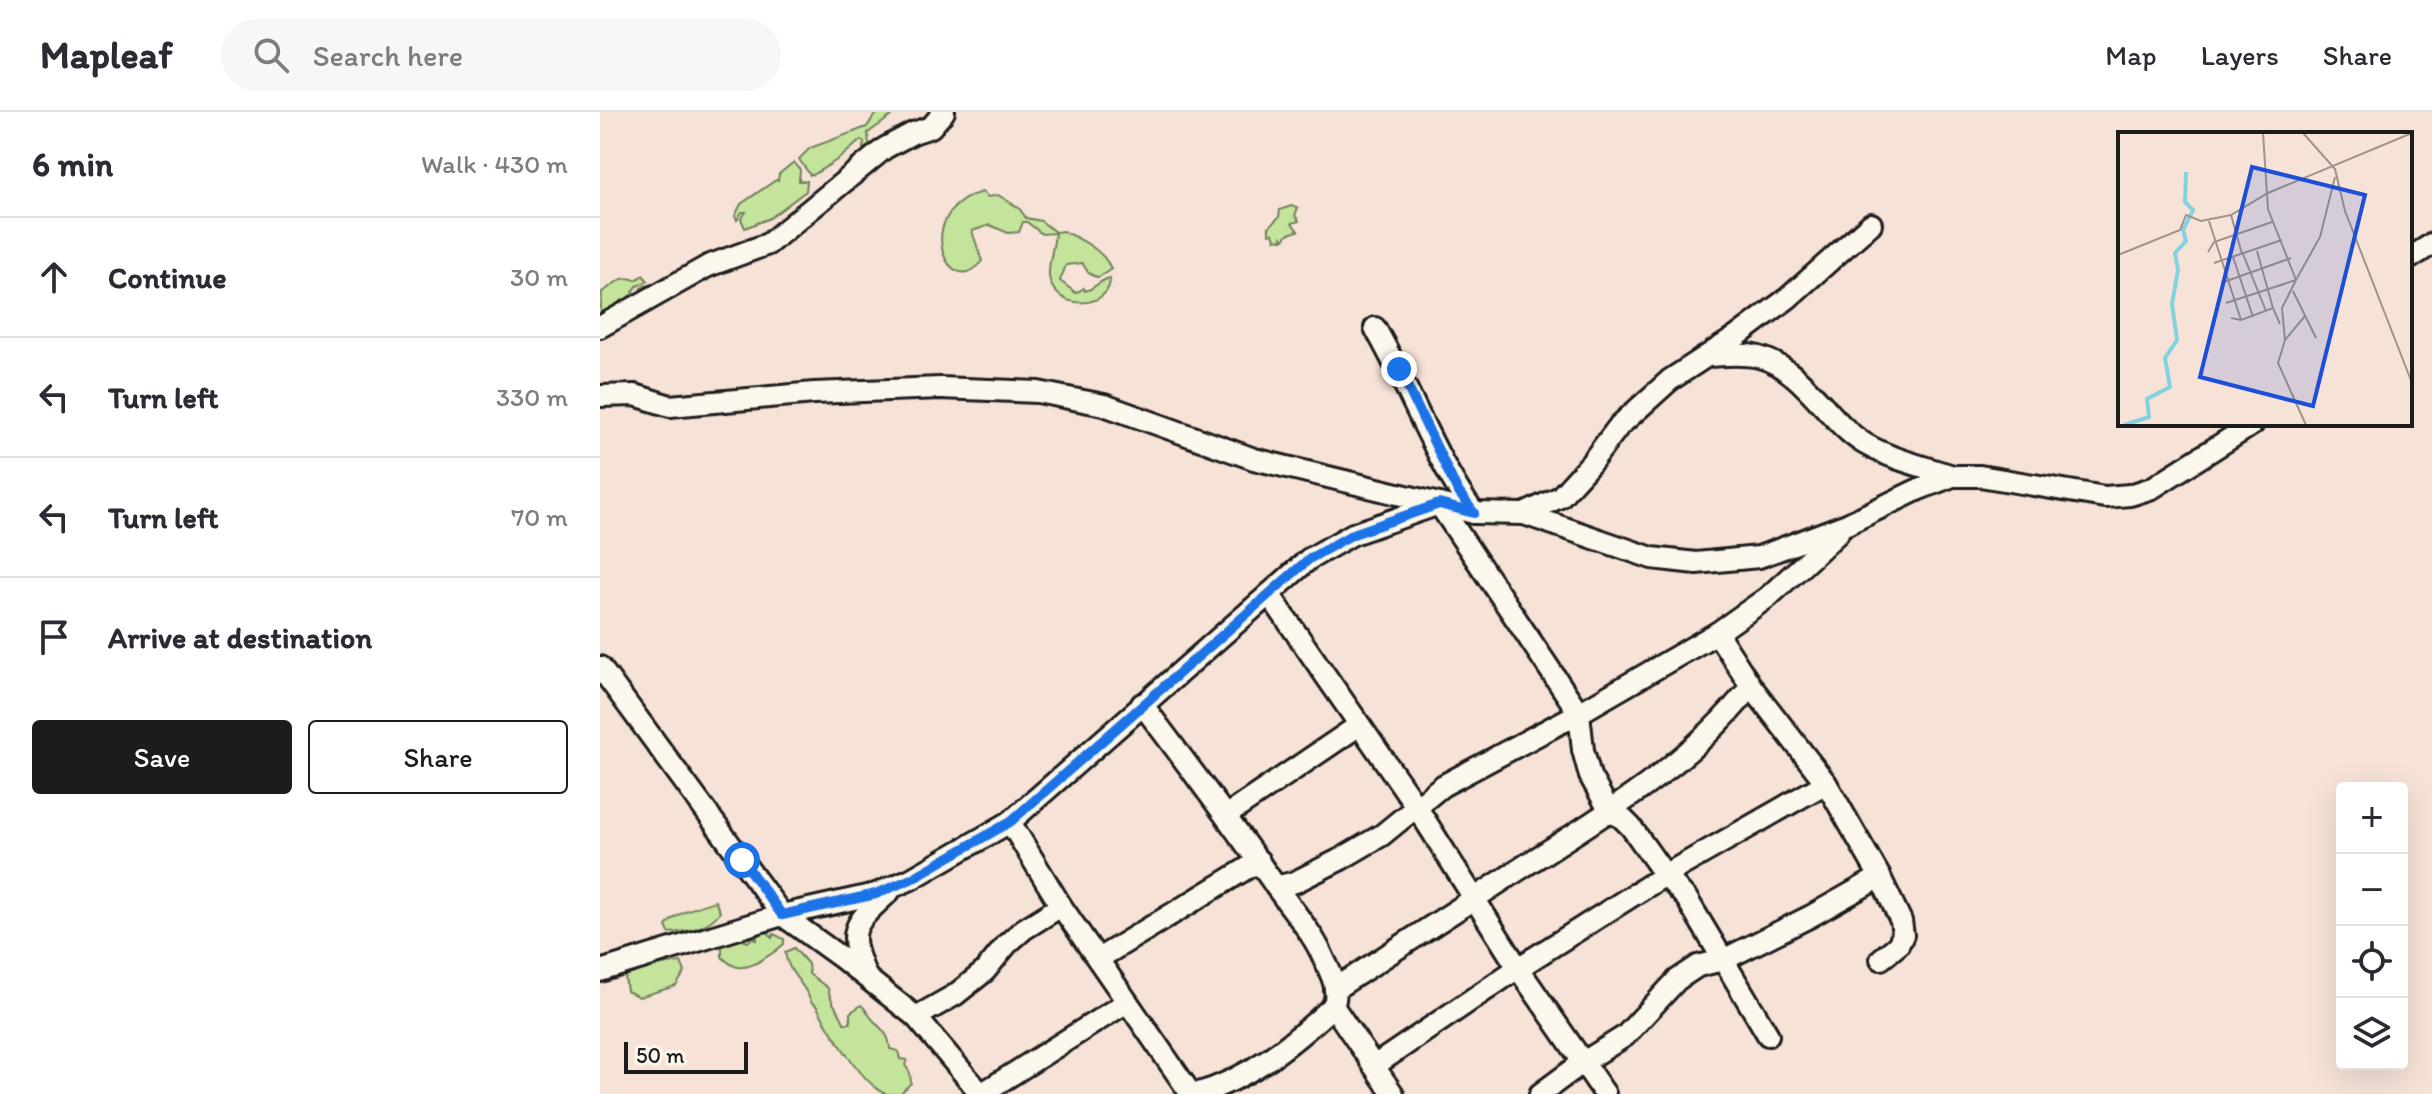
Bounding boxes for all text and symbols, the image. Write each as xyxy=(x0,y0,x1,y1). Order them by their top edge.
search box xyxy=(221,19,781,91)
text: Mapleaf xyxy=(40,32,173,78)
icon: search xyxy=(249,33,293,77)
text: Search here xyxy=(313,37,463,74)
text: Map xyxy=(2105,38,2157,72)
text: Layers xyxy=(2201,38,2279,72)
text: Share xyxy=(2323,38,2392,72)
inset map xyxy=(2118,132,2412,426)
text: 6 min xyxy=(32,144,113,185)
text: Walk · 430 m xyxy=(421,148,568,180)
icon: ahead xyxy=(32,255,76,299)
text: Continue xyxy=(108,259,227,296)
text: 30 m xyxy=(510,261,568,293)
route end xyxy=(1381,351,1417,387)
icon: left xyxy=(32,375,76,419)
text: Turn left xyxy=(108,379,219,416)
text: 330 m xyxy=(496,381,568,413)
icon: left xyxy=(32,495,76,539)
text: Turn left xyxy=(108,499,219,536)
text: 70 m xyxy=(511,501,568,533)
icon: arrive xyxy=(32,615,76,659)
text: Arrive at destination xyxy=(108,619,372,656)
button: Save xyxy=(32,720,292,794)
button: Share xyxy=(308,720,568,794)
map controls xyxy=(2336,782,2408,1070)
button: + xyxy=(2336,782,2408,854)
route start xyxy=(724,842,760,878)
button: − xyxy=(2336,854,2408,926)
button: locate xyxy=(2336,926,2408,998)
button: layers xyxy=(2336,998,2408,1070)
scale bar xyxy=(624,1038,748,1074)
text: 50 m xyxy=(636,1042,685,1069)

